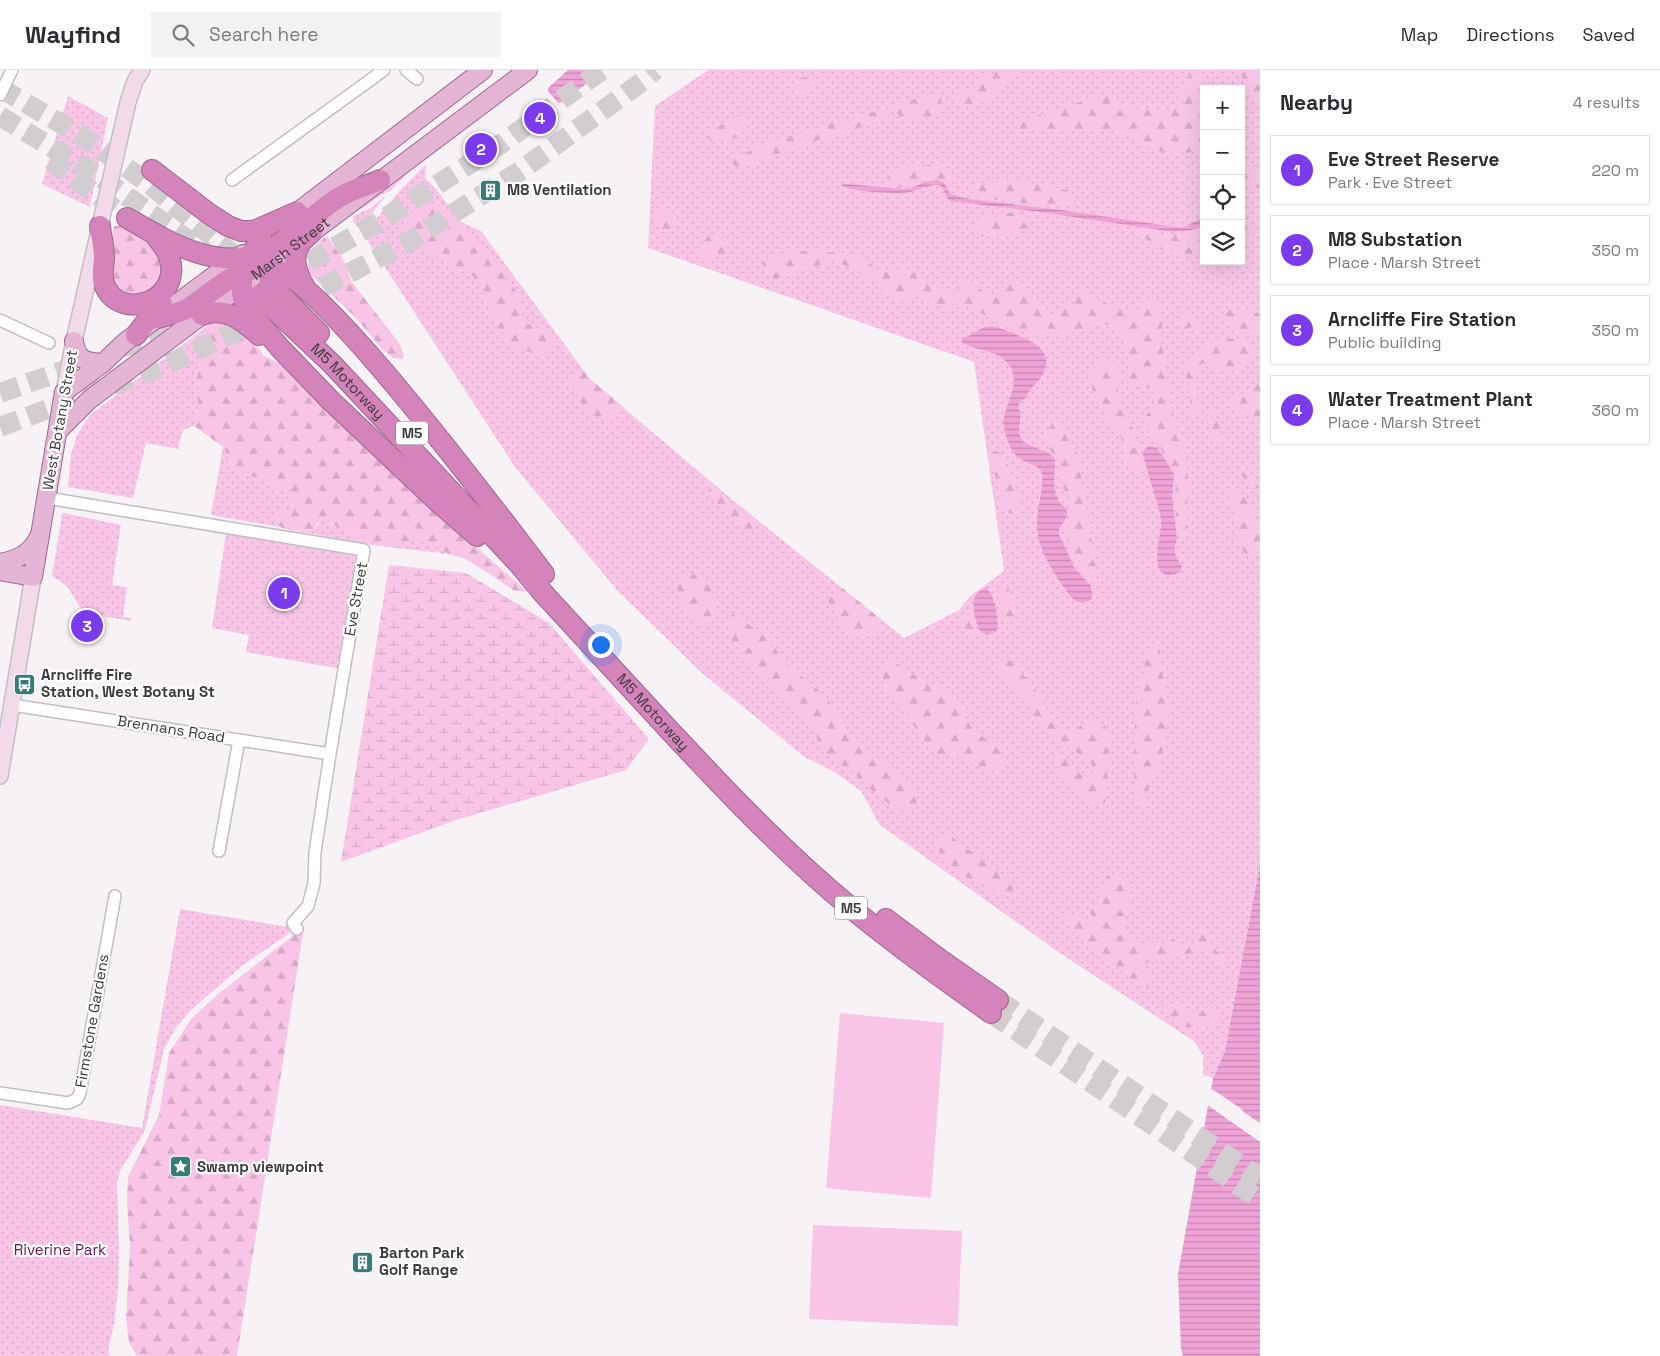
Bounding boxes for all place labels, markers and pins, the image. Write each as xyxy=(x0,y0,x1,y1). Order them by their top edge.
pin: 4 xyxy=(524,99,556,137)
pin: 2 xyxy=(465,130,497,168)
building icon: M8 Ventilation xyxy=(479,178,503,202)
place label: M8 Ventilation xyxy=(507,180,612,199)
pin: 1 xyxy=(268,574,300,612)
pin: 3 xyxy=(71,607,103,645)
place label: Arncliffe Fire Station, West Botany St xyxy=(41,665,215,701)
bus stop icon: Arncliffe Fire Station, West Botany St xyxy=(13,672,37,696)
place icon: Swamp viewpoint xyxy=(169,1155,193,1179)
place label: Swamp viewpoint xyxy=(197,1157,324,1176)
place label: Barton Park Golf Range xyxy=(379,1243,465,1279)
building icon: Barton Park Golf Range xyxy=(351,1250,375,1274)

